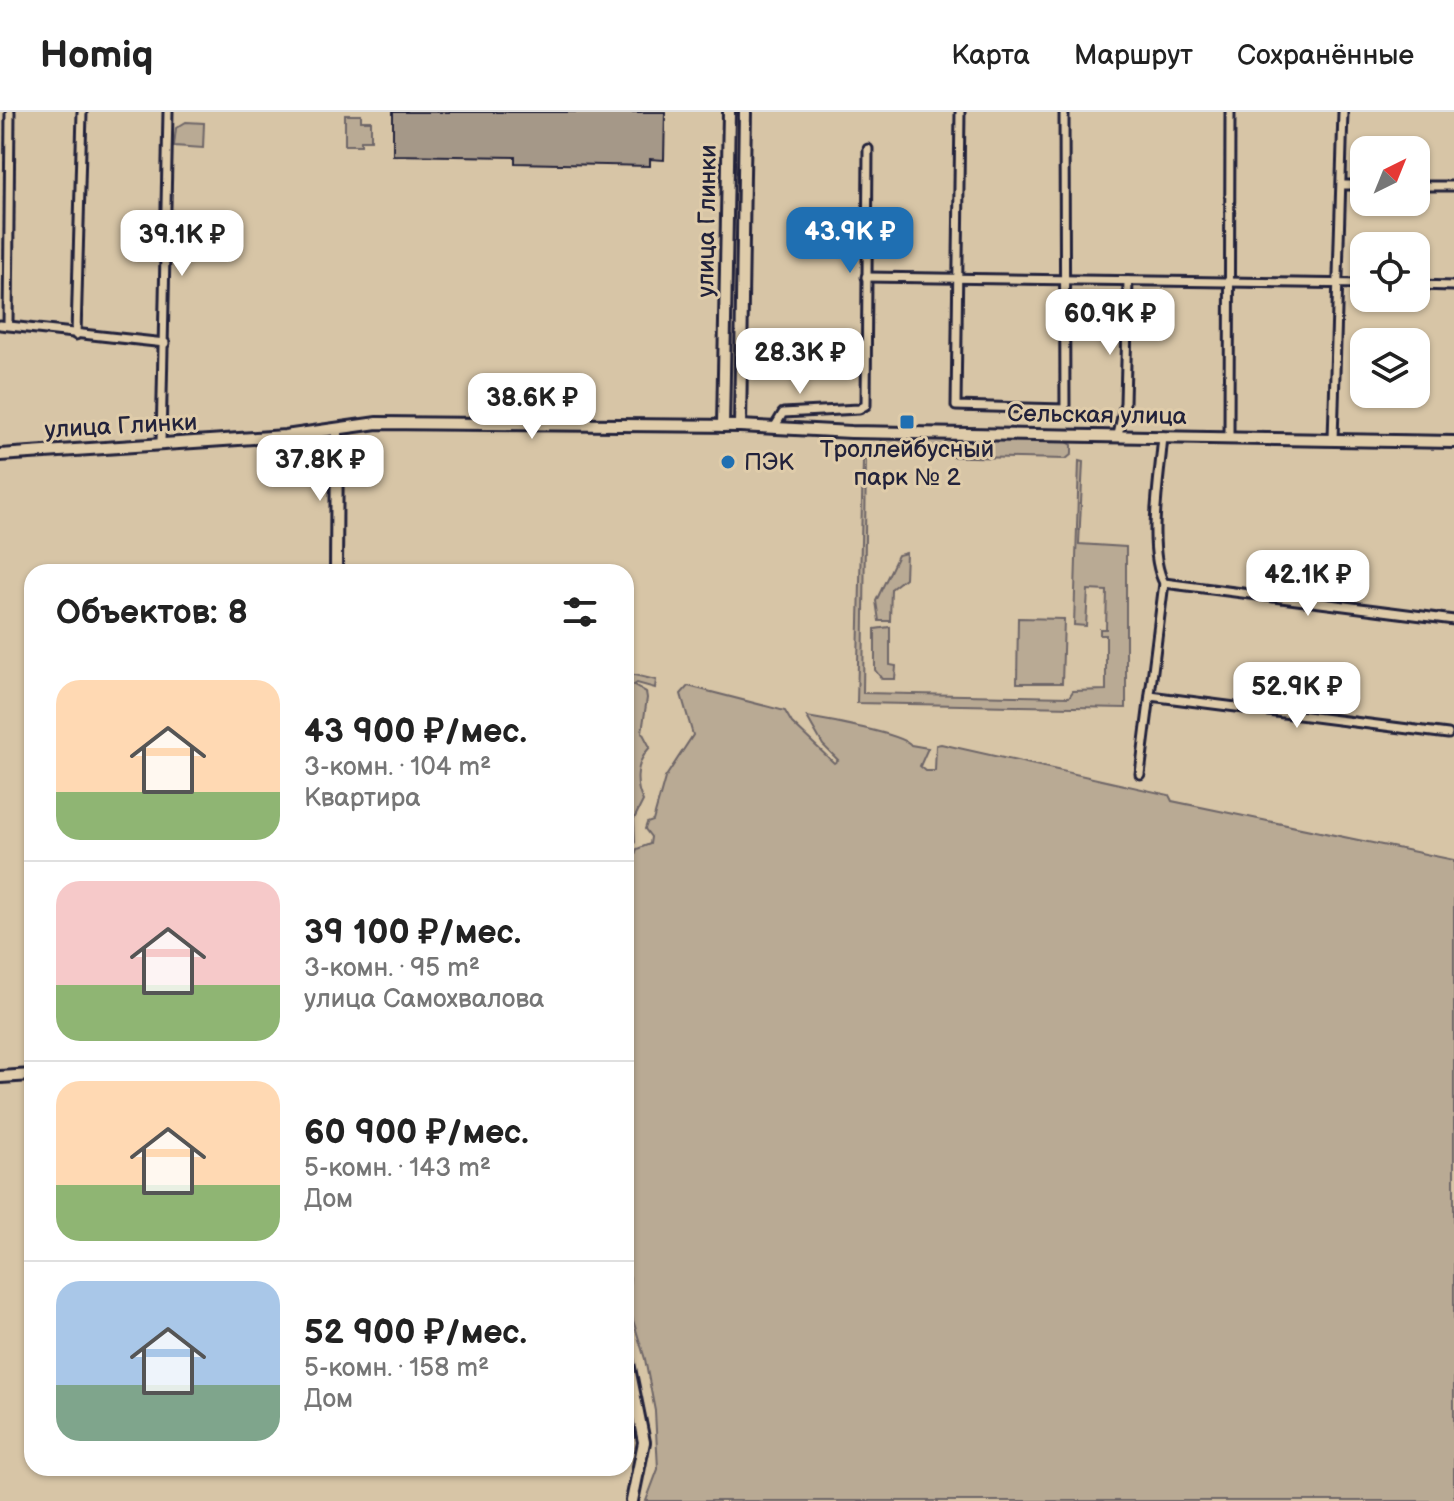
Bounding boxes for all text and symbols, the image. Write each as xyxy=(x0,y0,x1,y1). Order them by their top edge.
text: Homiq xyxy=(40,33,153,78)
text: Карта xyxy=(951,39,1030,72)
text: Маршрут xyxy=(1074,39,1193,72)
text: Сохранённые xyxy=(1237,39,1414,72)
north arrow xyxy=(1350,136,1430,216)
map controls xyxy=(1350,136,1430,408)
street label: улица Глинки xyxy=(691,144,723,298)
pin: 43.9K ₽ xyxy=(776,207,924,275)
pin: 39.1K ₽ xyxy=(108,210,256,278)
text: 43.9K ₽ xyxy=(804,217,896,248)
text: 39.1K ₽ xyxy=(139,220,225,251)
button: locate xyxy=(1350,232,1430,312)
pin: 60.9K ₽ xyxy=(1036,289,1184,357)
text: 60.9K ₽ xyxy=(1064,299,1156,330)
pin: 28.3K ₽ xyxy=(726,328,874,396)
button: layers xyxy=(1350,328,1430,408)
text: 28.3K ₽ xyxy=(754,338,846,369)
pin: 38.6K ₽ xyxy=(458,373,606,441)
text: 38.6K ₽ xyxy=(486,383,578,414)
street label: Сельская улица xyxy=(1007,399,1187,431)
street label: улица Глинки xyxy=(44,408,198,444)
marker: Троллейбусный парк № 2 xyxy=(898,413,916,431)
pin: 37.8K ₽ xyxy=(246,435,394,503)
place label: Троллейбусный парк № 2 xyxy=(820,435,994,492)
text: 37.8K ₽ xyxy=(275,445,365,476)
place label: ПЭК xyxy=(744,448,794,477)
marker: ПЭК xyxy=(719,453,737,471)
pin: 42.1K ₽ xyxy=(1234,550,1382,618)
text: 42.1K ₽ xyxy=(1264,560,1352,591)
icon: filters xyxy=(558,590,602,634)
text: Объектов: 8 xyxy=(56,592,248,633)
pin: 52.9K ₽ xyxy=(1223,662,1371,730)
text: 52.9K ₽ xyxy=(1251,672,1343,703)
text: 43 900 ₽/мес. xyxy=(304,711,527,752)
icon: home xyxy=(120,712,216,808)
text: 3-комн. · 104 m² xyxy=(304,752,491,783)
text: Квартира xyxy=(304,783,421,814)
text: 39 100 ₽/мес. xyxy=(304,912,521,953)
icon: home xyxy=(120,913,216,1009)
text: 3-комн. · 95 m² xyxy=(304,953,480,984)
text: улица Самохвалова xyxy=(304,984,544,1015)
text: 60 900 ₽/мес. xyxy=(304,1112,529,1153)
icon: home xyxy=(120,1113,216,1209)
text: 5-комн. · 143 m² xyxy=(304,1153,491,1184)
text: Дом xyxy=(304,1184,353,1215)
text: 52 900 ₽/мес. xyxy=(304,1312,527,1353)
icon: home xyxy=(120,1313,216,1409)
text: 5-комн. · 158 m² xyxy=(304,1353,489,1384)
text: Дом xyxy=(304,1384,353,1415)

